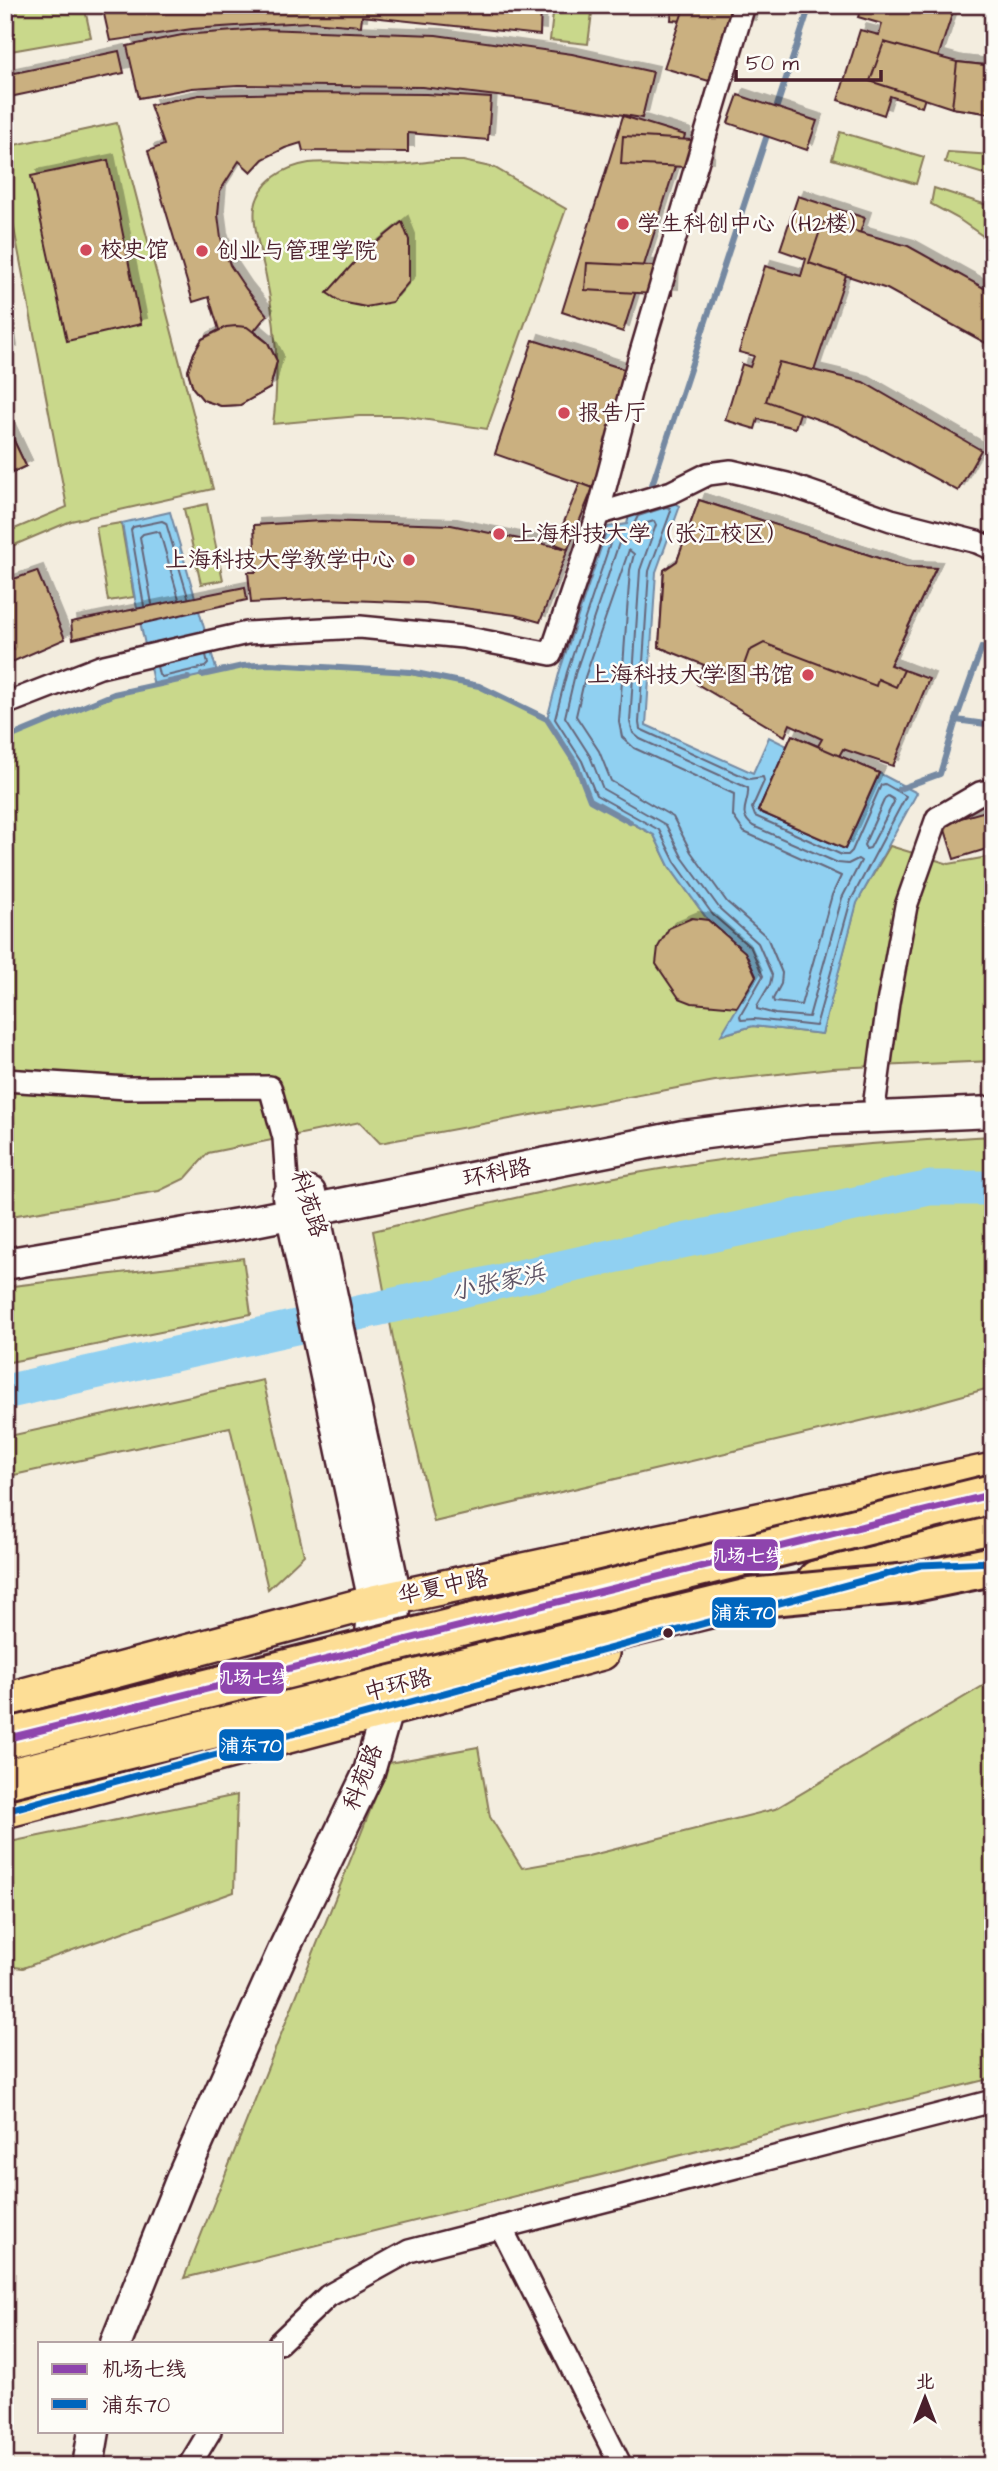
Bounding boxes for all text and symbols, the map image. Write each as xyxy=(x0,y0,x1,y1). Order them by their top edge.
scale bar xyxy=(736,38,881,82)
text: 50 m xyxy=(746,49,800,78)
place label: 学生科创中心（H2楼） xyxy=(637,208,871,240)
marker: 学生科创中心（H2楼） xyxy=(615,216,631,232)
place label: 校史馆 xyxy=(100,234,169,266)
place label: 创业与管理学院 xyxy=(216,235,377,267)
marker: 校史馆 xyxy=(78,242,94,258)
marker: 创业与管理学院 xyxy=(194,243,210,259)
place label: 报告厅 xyxy=(578,397,647,429)
marker: 报告厅 xyxy=(556,405,572,421)
place label: 上海科技大学（张江校区） xyxy=(513,518,789,550)
marker: 上海科技大学（张江校区） xyxy=(491,526,507,542)
place label: 上海科技大学教学中心 xyxy=(165,544,395,576)
marker: 上海科技大学教学中心 xyxy=(401,552,417,568)
place label: 上海科技大学图书馆 xyxy=(587,659,794,691)
marker: 上海科技大学图书馆 xyxy=(800,667,816,683)
street label: 环科路 xyxy=(460,1151,534,1195)
street label: 科苑路 xyxy=(283,1166,335,1242)
water label: 小张家浜 xyxy=(448,1256,549,1310)
line badge: 机场七线 xyxy=(713,1538,779,1572)
text: 机场七线 xyxy=(708,1543,784,1570)
street label: 华夏中路 xyxy=(395,1562,491,1612)
line badge: 浦东70 xyxy=(711,1596,777,1629)
text: 浦东70 xyxy=(713,1600,775,1627)
unlabelled marker xyxy=(661,1626,675,1640)
line badge: 机场七线 xyxy=(219,1661,285,1695)
street label: 中环路 xyxy=(361,1661,435,1709)
text: 机场七线 xyxy=(214,1665,290,1692)
line badge: 浦东70 xyxy=(218,1728,285,1762)
text: 浦东70 xyxy=(220,1733,282,1760)
street label: 科苑路 xyxy=(335,1739,391,1815)
legend xyxy=(38,2342,284,2432)
text: 机场七线 xyxy=(102,2355,186,2384)
north arrow xyxy=(890,2362,960,2432)
text: 北 xyxy=(915,2369,935,2396)
text: 浦东70 xyxy=(102,2391,170,2420)

